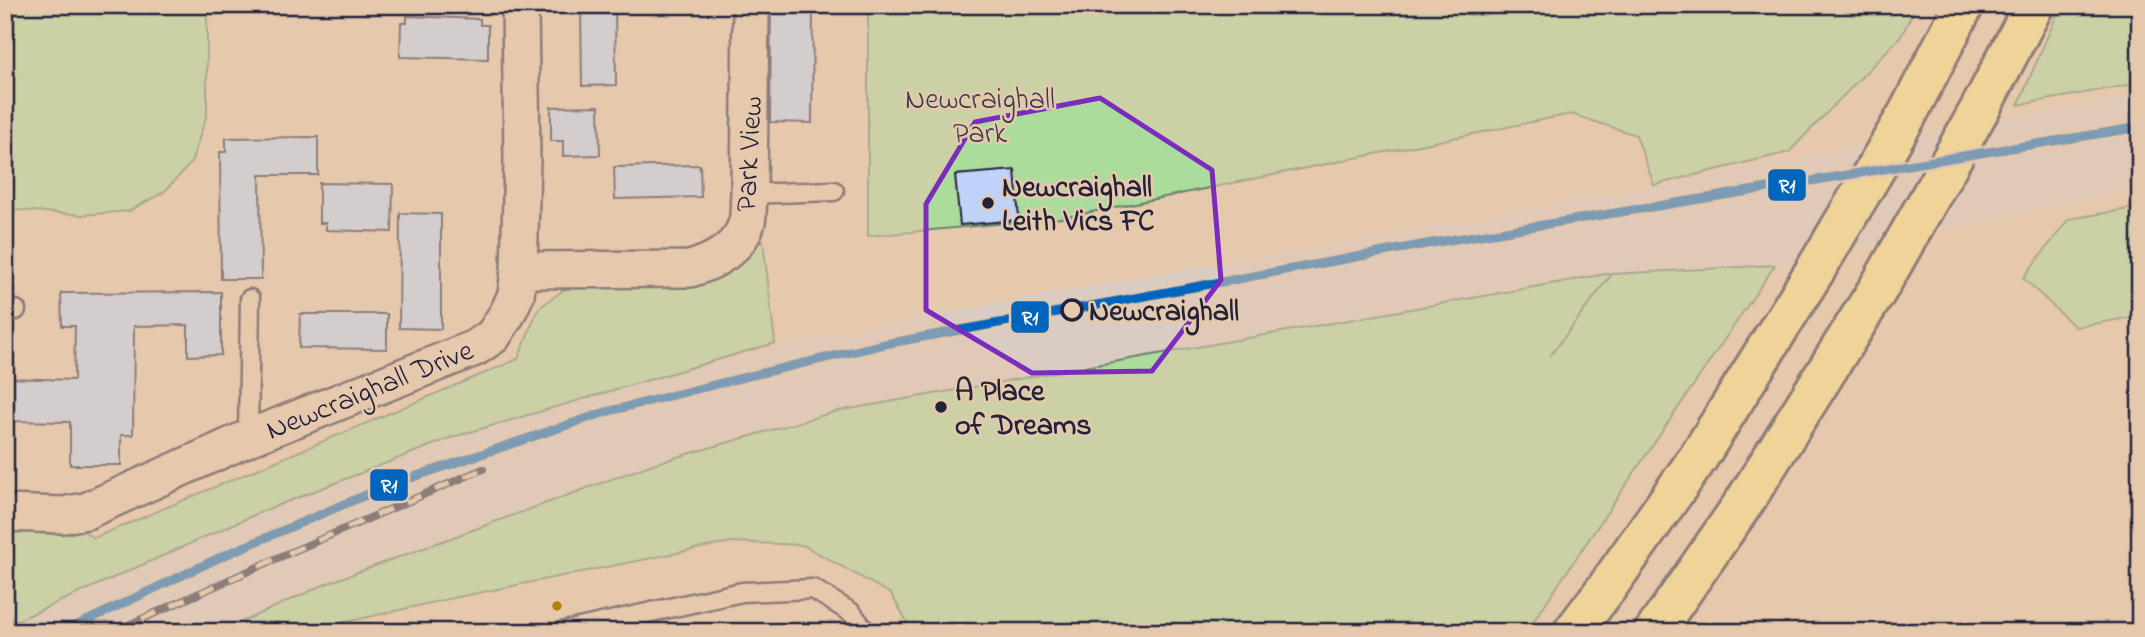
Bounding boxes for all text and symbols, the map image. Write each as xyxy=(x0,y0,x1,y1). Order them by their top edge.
park label: Newcraighall Park xyxy=(905,79,1055,157)
street label: Park View xyxy=(726,95,776,213)
place label: Newcraighall Leith Vics FC xyxy=(1002,167,1154,245)
line badge: R1 xyxy=(1767,168,1807,202)
text: R1 xyxy=(1779,174,1795,201)
marker: Newcraighall Leith Vics FC xyxy=(980,195,996,211)
place label: Newcraighall xyxy=(1089,291,1239,336)
marker: Newcraighall xyxy=(1061,299,1083,321)
line badge: R1 xyxy=(1010,300,1050,334)
text: R1 xyxy=(1022,306,1038,333)
street label: Newcraighall Drive xyxy=(260,330,481,453)
place label: A Place of Dreams xyxy=(955,371,1092,449)
marker: A Place of Dreams xyxy=(933,399,949,415)
line badge: R1 xyxy=(369,468,409,502)
text: R1 xyxy=(381,474,397,501)
unlabelled marker xyxy=(550,599,564,613)

